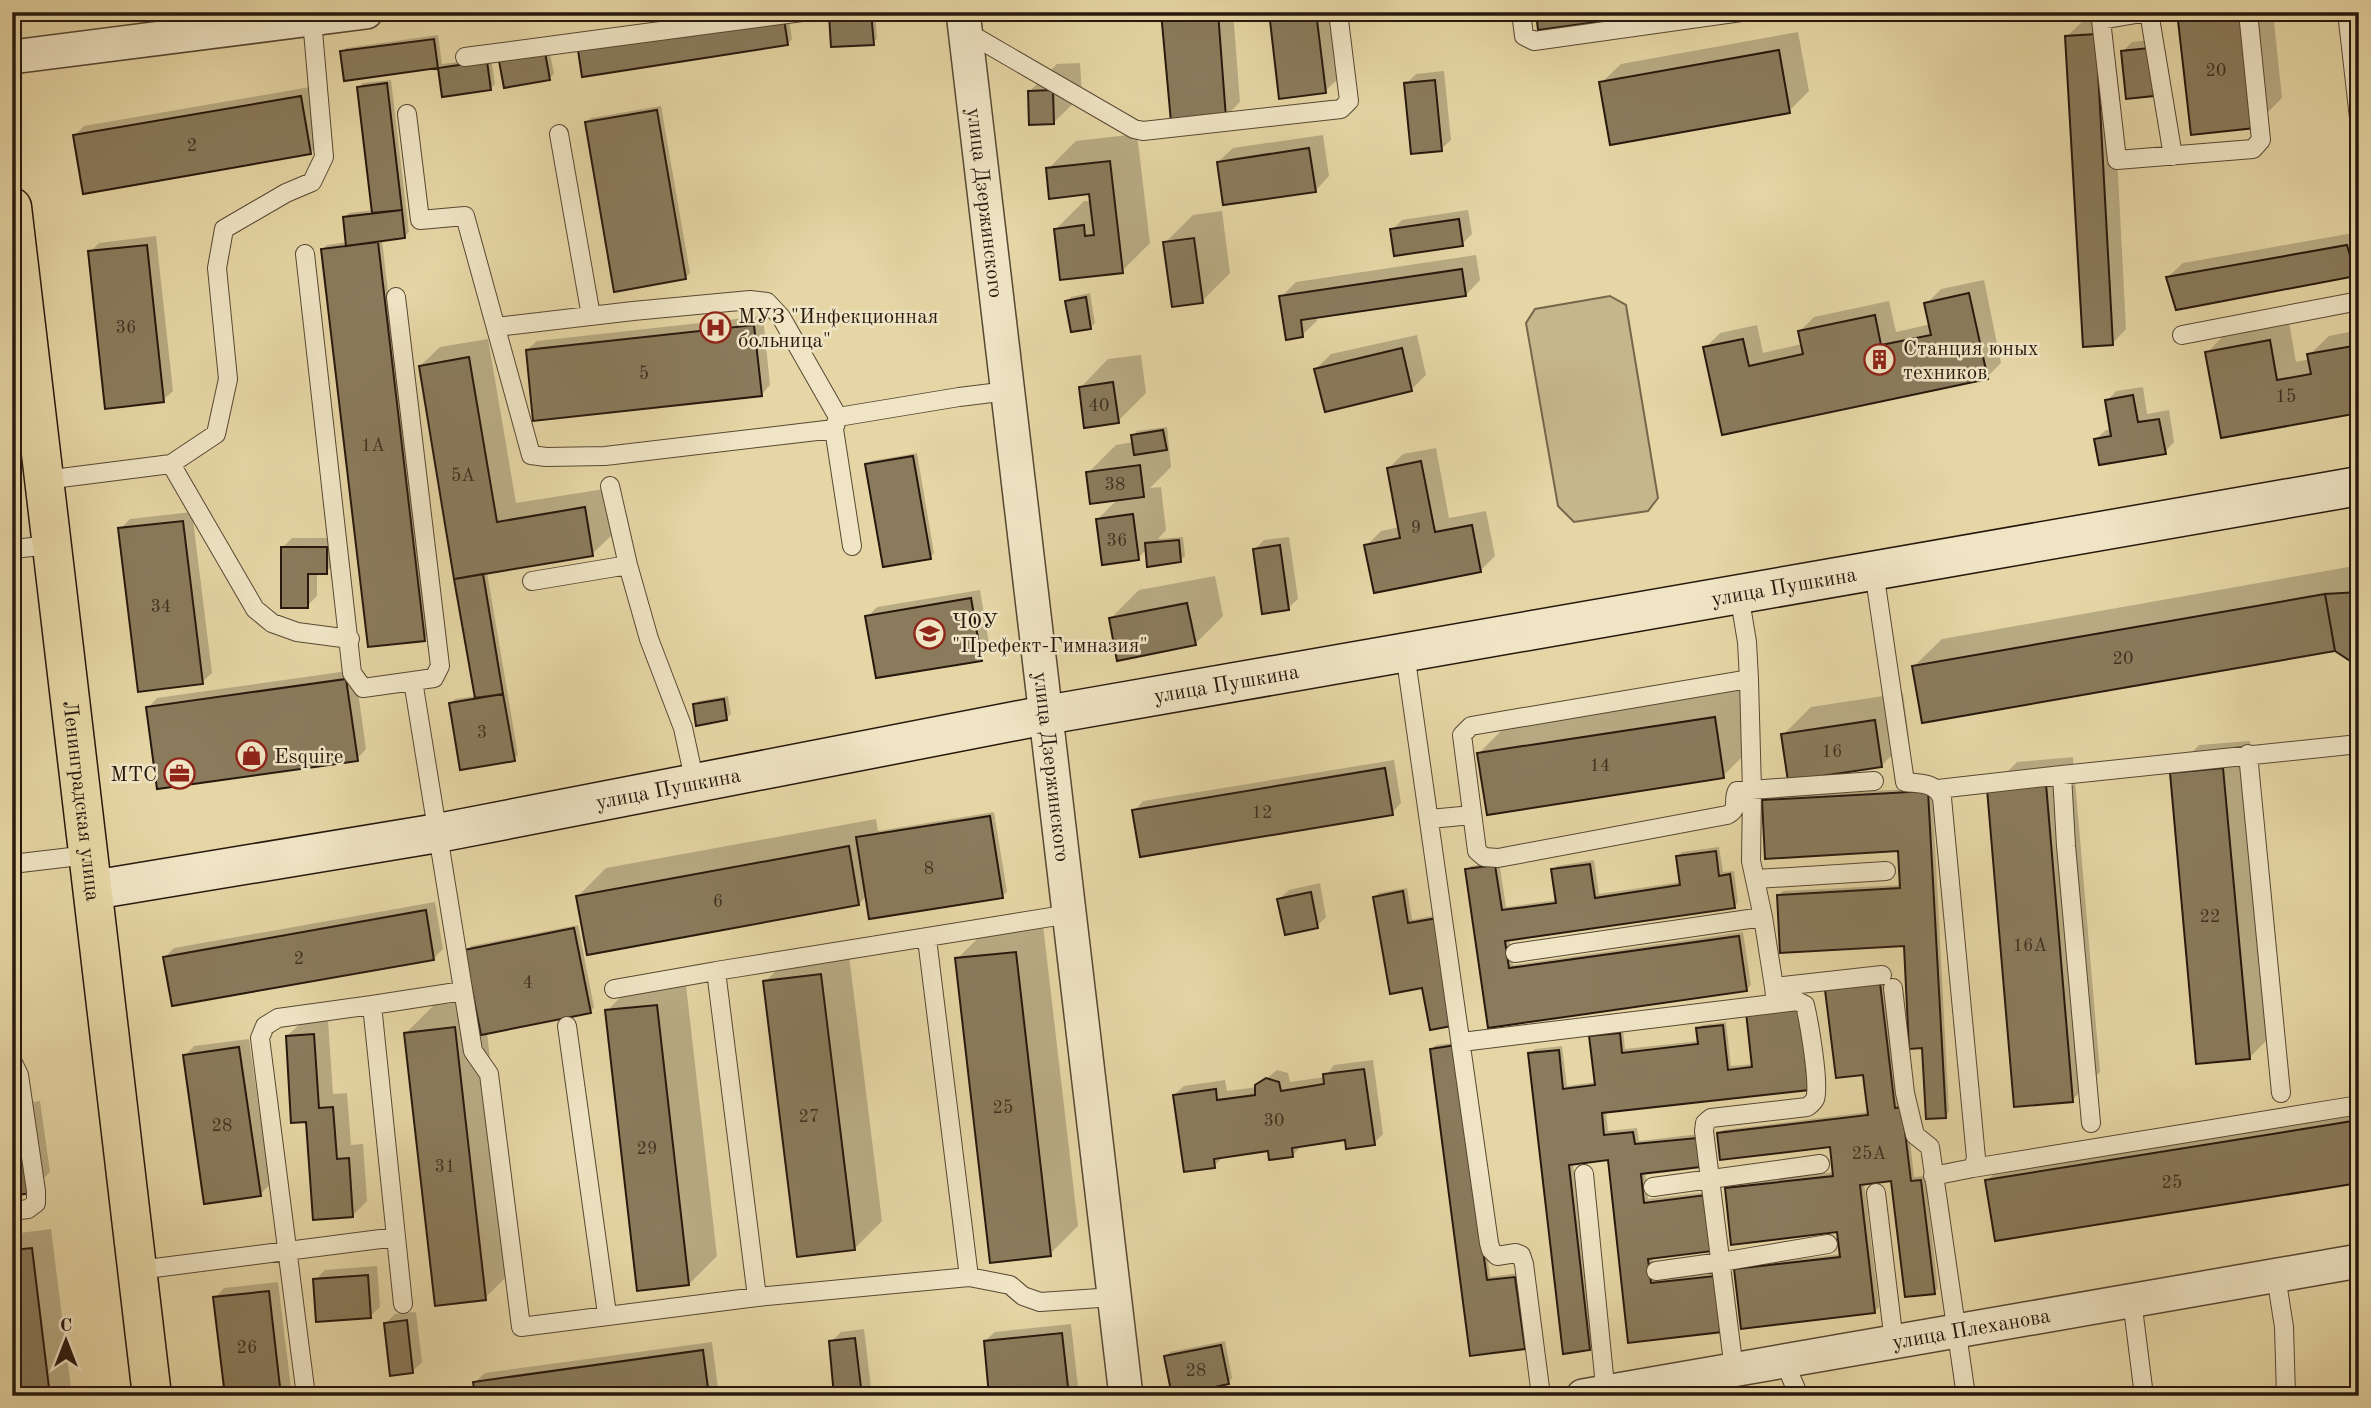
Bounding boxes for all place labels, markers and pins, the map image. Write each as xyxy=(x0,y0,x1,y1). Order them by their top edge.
place label: МУЗ "Инфекционная больница" xyxy=(738,307,939,352)
hospital icon: МУЗ "Инфекционная больница" xyxy=(698,311,732,345)
place label: Станция юных техников xyxy=(1903,339,2039,384)
building icon: Станция юных техников xyxy=(1863,343,1897,377)
place label: ЧОУ "Префект-Гимназия" xyxy=(952,612,1148,657)
school or university icon: ЧОУ "Префект-Гимназия" xyxy=(912,616,946,650)
shop icon: Esquire xyxy=(234,739,268,773)
place label: Esquire xyxy=(274,747,343,768)
office icon: МТС xyxy=(163,757,197,791)
place label: МТС xyxy=(110,765,157,786)

